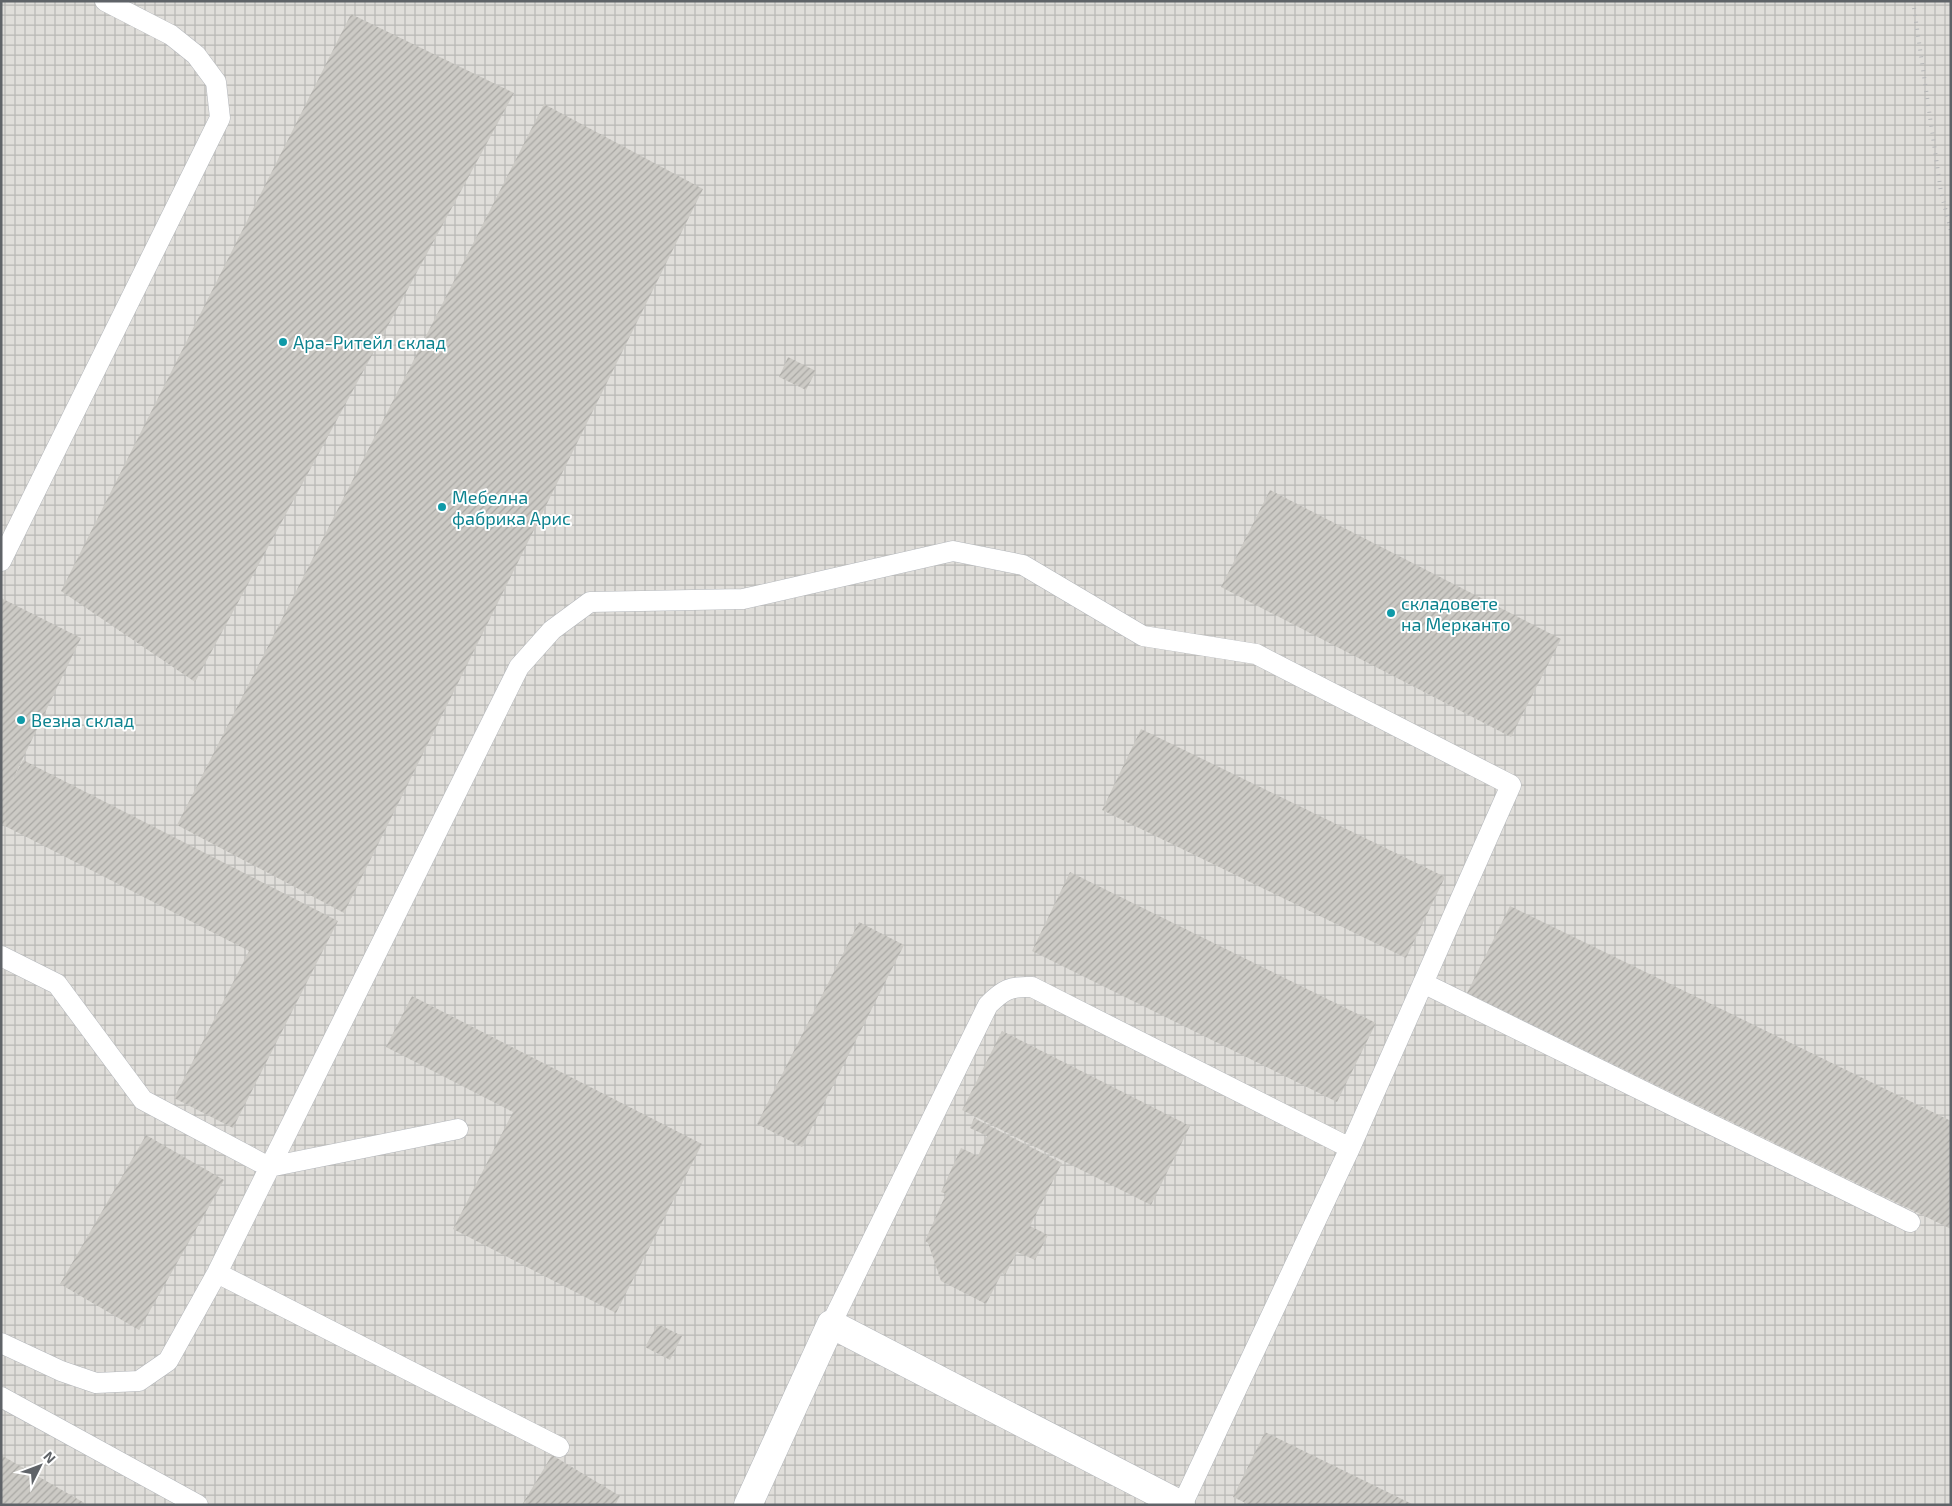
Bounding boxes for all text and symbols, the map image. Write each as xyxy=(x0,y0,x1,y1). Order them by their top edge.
place label: Ара-Ритейл склад xyxy=(293,331,446,353)
marker: Ара-Ритейл склад xyxy=(277,336,289,348)
place label: Мебелна фабрика Арис xyxy=(452,486,571,529)
marker: Мебелна фабрика Арис xyxy=(436,501,448,513)
place label: складовете на Мерканто xyxy=(1401,592,1510,635)
marker: складовете на Мерканто xyxy=(1385,607,1397,619)
place label: Везна склад xyxy=(31,709,134,731)
marker: Везна склад xyxy=(15,714,27,726)
north arrow xyxy=(15,1441,65,1491)
text: N xyxy=(40,1448,60,1466)

